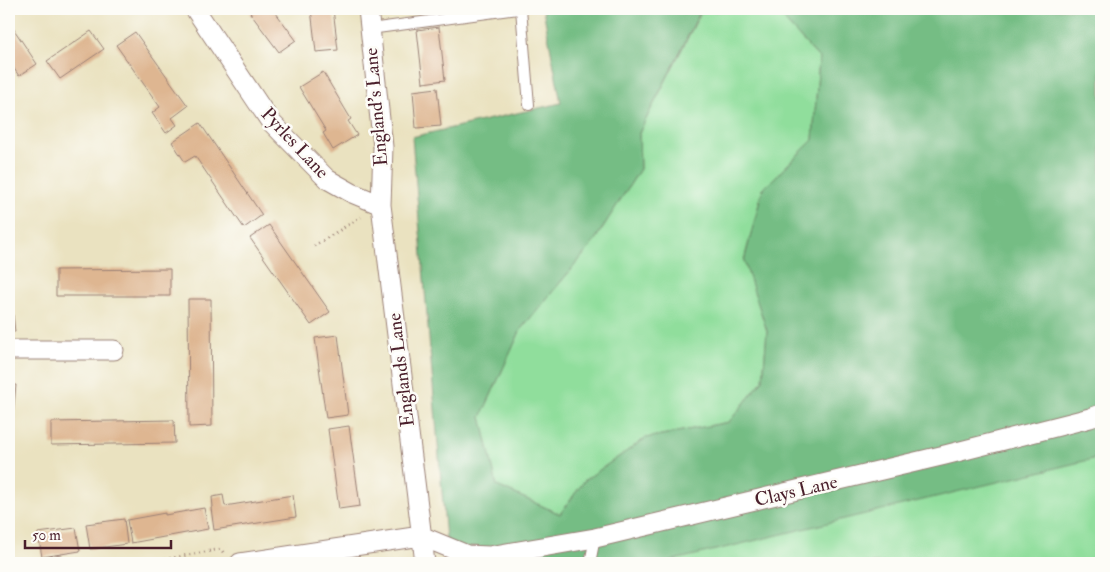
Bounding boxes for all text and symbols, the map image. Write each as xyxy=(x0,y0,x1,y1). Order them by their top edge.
street label: England's Lane xyxy=(359,47,393,167)
street label: Pyrles Lane xyxy=(256,102,334,184)
street label: Englands Lane xyxy=(382,312,420,428)
street label: Clays Lane xyxy=(752,470,840,512)
scale bar xyxy=(25,517,171,549)
text: 50 m xyxy=(32,526,61,545)

